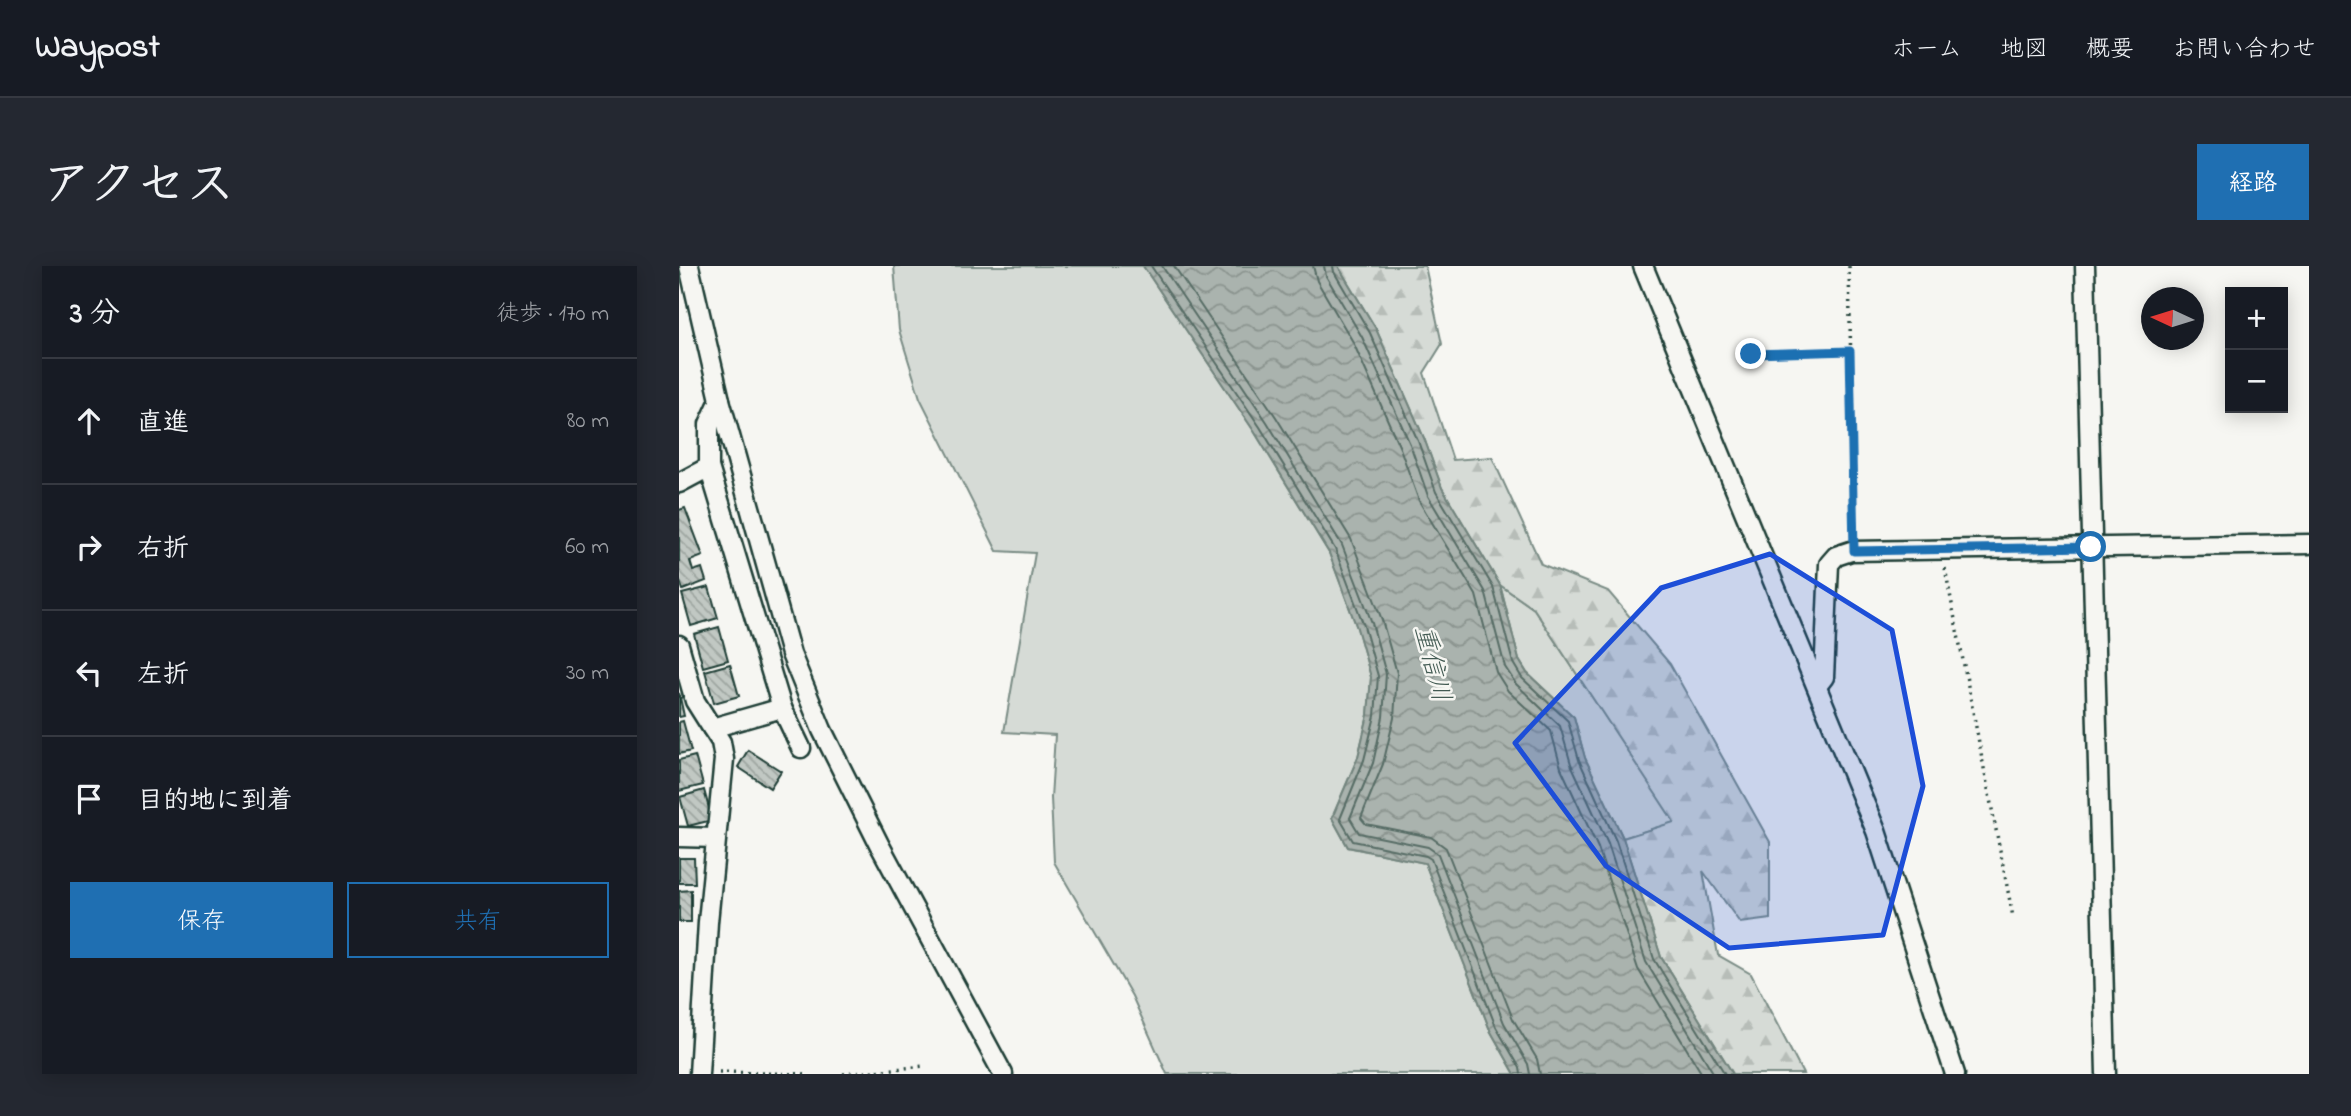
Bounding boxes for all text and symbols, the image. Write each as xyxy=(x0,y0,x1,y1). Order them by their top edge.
text: Waypost xyxy=(35,24,160,72)
text: ホーム xyxy=(1891,33,1962,68)
text: 地図 xyxy=(2000,33,2048,68)
text: 概要 xyxy=(2086,33,2134,68)
text: お問い合わせ xyxy=(2172,33,2316,68)
button: 経路 xyxy=(2197,144,2309,220)
text: アクセス xyxy=(42,151,235,223)
north arrow xyxy=(2141,287,2204,350)
map controls xyxy=(2225,287,2288,413)
button: + xyxy=(2225,287,2288,350)
text: 3 分 xyxy=(70,293,120,337)
text: 徒歩 · 170 m xyxy=(496,298,609,331)
route end xyxy=(1735,338,1766,369)
button: − xyxy=(2225,350,2288,413)
icon: ahead xyxy=(70,402,108,440)
text: 直進 xyxy=(137,405,189,443)
text: 80 m xyxy=(567,405,609,438)
icon: right xyxy=(70,528,108,566)
text: 右折 xyxy=(137,531,189,569)
text: 60 m xyxy=(565,531,609,564)
route start xyxy=(2075,531,2106,562)
water label: 重信川 xyxy=(1403,622,1459,706)
icon: left xyxy=(70,654,108,692)
text: 左折 xyxy=(137,657,189,695)
text: 30 m xyxy=(566,657,609,690)
icon: arrive xyxy=(70,780,108,818)
text: 目的地に到着 xyxy=(137,783,293,821)
button: 保存 xyxy=(70,882,333,958)
button: 共有 xyxy=(347,882,609,958)

